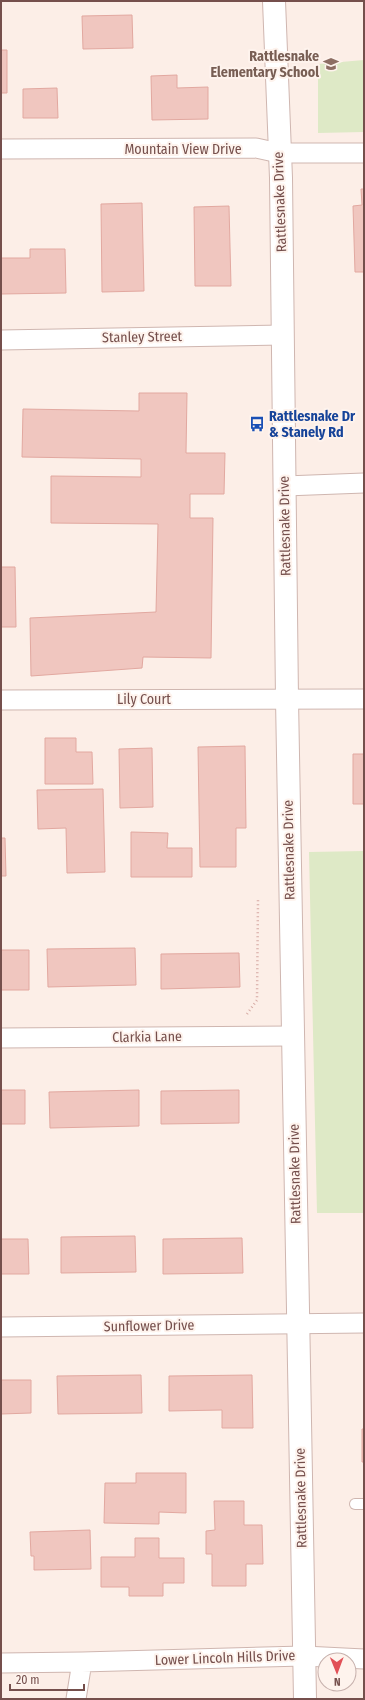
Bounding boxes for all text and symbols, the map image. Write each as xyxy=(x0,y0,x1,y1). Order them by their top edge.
place label: Rattlesnake Elementary School xyxy=(211,48,319,81)
school or university icon: Rattlesnake Elementary School xyxy=(322,55,340,73)
street label: Mountain View Drive xyxy=(124,141,242,158)
street label: Rattlesnake Drive xyxy=(270,151,290,252)
street label: Stanley Street xyxy=(102,328,183,346)
place label: Rattlesnake Dr & Stanely Rd xyxy=(269,408,356,441)
bus stop icon: Rattlesnake Dr & Stanely Rd xyxy=(248,415,266,433)
street label: Rattlesnake Drive xyxy=(276,476,294,576)
street label: Lily Court xyxy=(117,691,171,708)
street label: Rattlesnake Drive xyxy=(280,800,298,900)
street label: Clarkia Lane xyxy=(112,1028,182,1046)
street label: Rattlesnake Drive xyxy=(286,1124,304,1224)
street label: Sunflower Drive xyxy=(104,1317,194,1335)
street label: Rattlesnake Drive xyxy=(292,1448,310,1548)
street label: Lower Lincoln Hills Drive xyxy=(155,1647,296,1669)
north arrow xyxy=(317,1652,357,1692)
scale bar xyxy=(10,1666,84,1692)
text: 20 m xyxy=(16,1673,40,1687)
text: N xyxy=(334,1675,341,1688)

